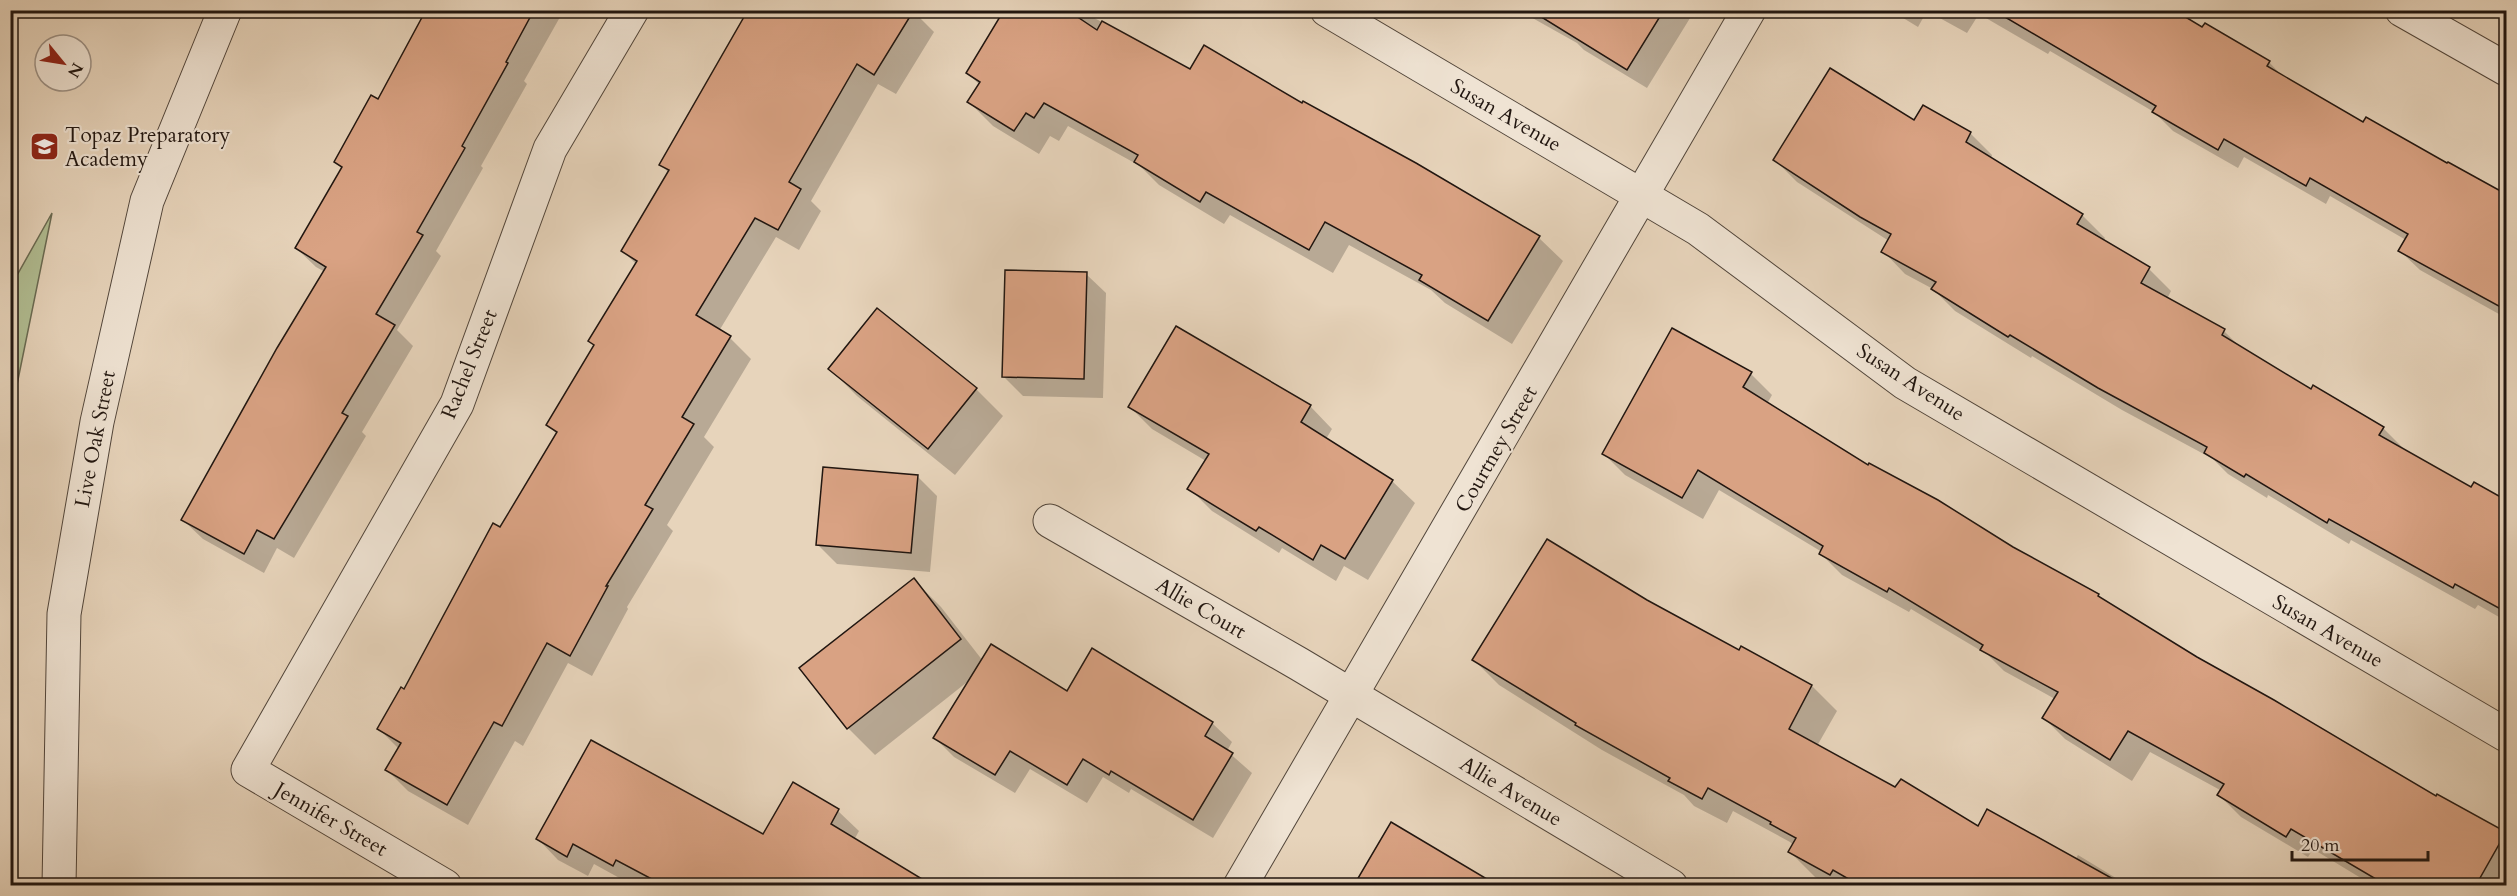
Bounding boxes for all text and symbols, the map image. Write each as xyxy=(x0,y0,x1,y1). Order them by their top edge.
north arrow xyxy=(33,33,93,93)
text: N xyxy=(62,58,88,82)
street label: Susan Avenue xyxy=(1445,72,1567,159)
place label: Topaz Preparatory Academy xyxy=(65,121,230,174)
school or university icon: Topaz Preparatory Academy xyxy=(28,131,60,163)
street label: Rachel Street xyxy=(434,305,505,423)
street label: Susan Avenue xyxy=(1851,337,1971,428)
street label: Live Oak Street xyxy=(68,368,123,510)
street label: Courtney Street xyxy=(1448,380,1545,518)
street label: Allie Court xyxy=(1150,571,1252,646)
street label: Susan Avenue xyxy=(2267,588,2389,675)
street label: Allie Avenue xyxy=(1454,749,1567,833)
street label: Jennifer Street xyxy=(266,774,393,864)
scale bar xyxy=(2292,824,2428,862)
text: 20 m xyxy=(2301,833,2340,858)

